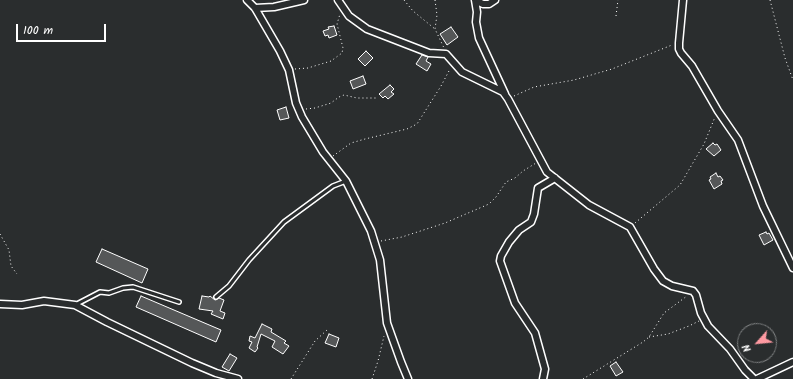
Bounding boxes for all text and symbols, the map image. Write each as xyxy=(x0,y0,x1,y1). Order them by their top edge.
scale bar xyxy=(18,16,108,42)
text: 100 m xyxy=(23,21,53,40)
north arrow xyxy=(737,323,777,363)
text: N xyxy=(738,341,757,355)

